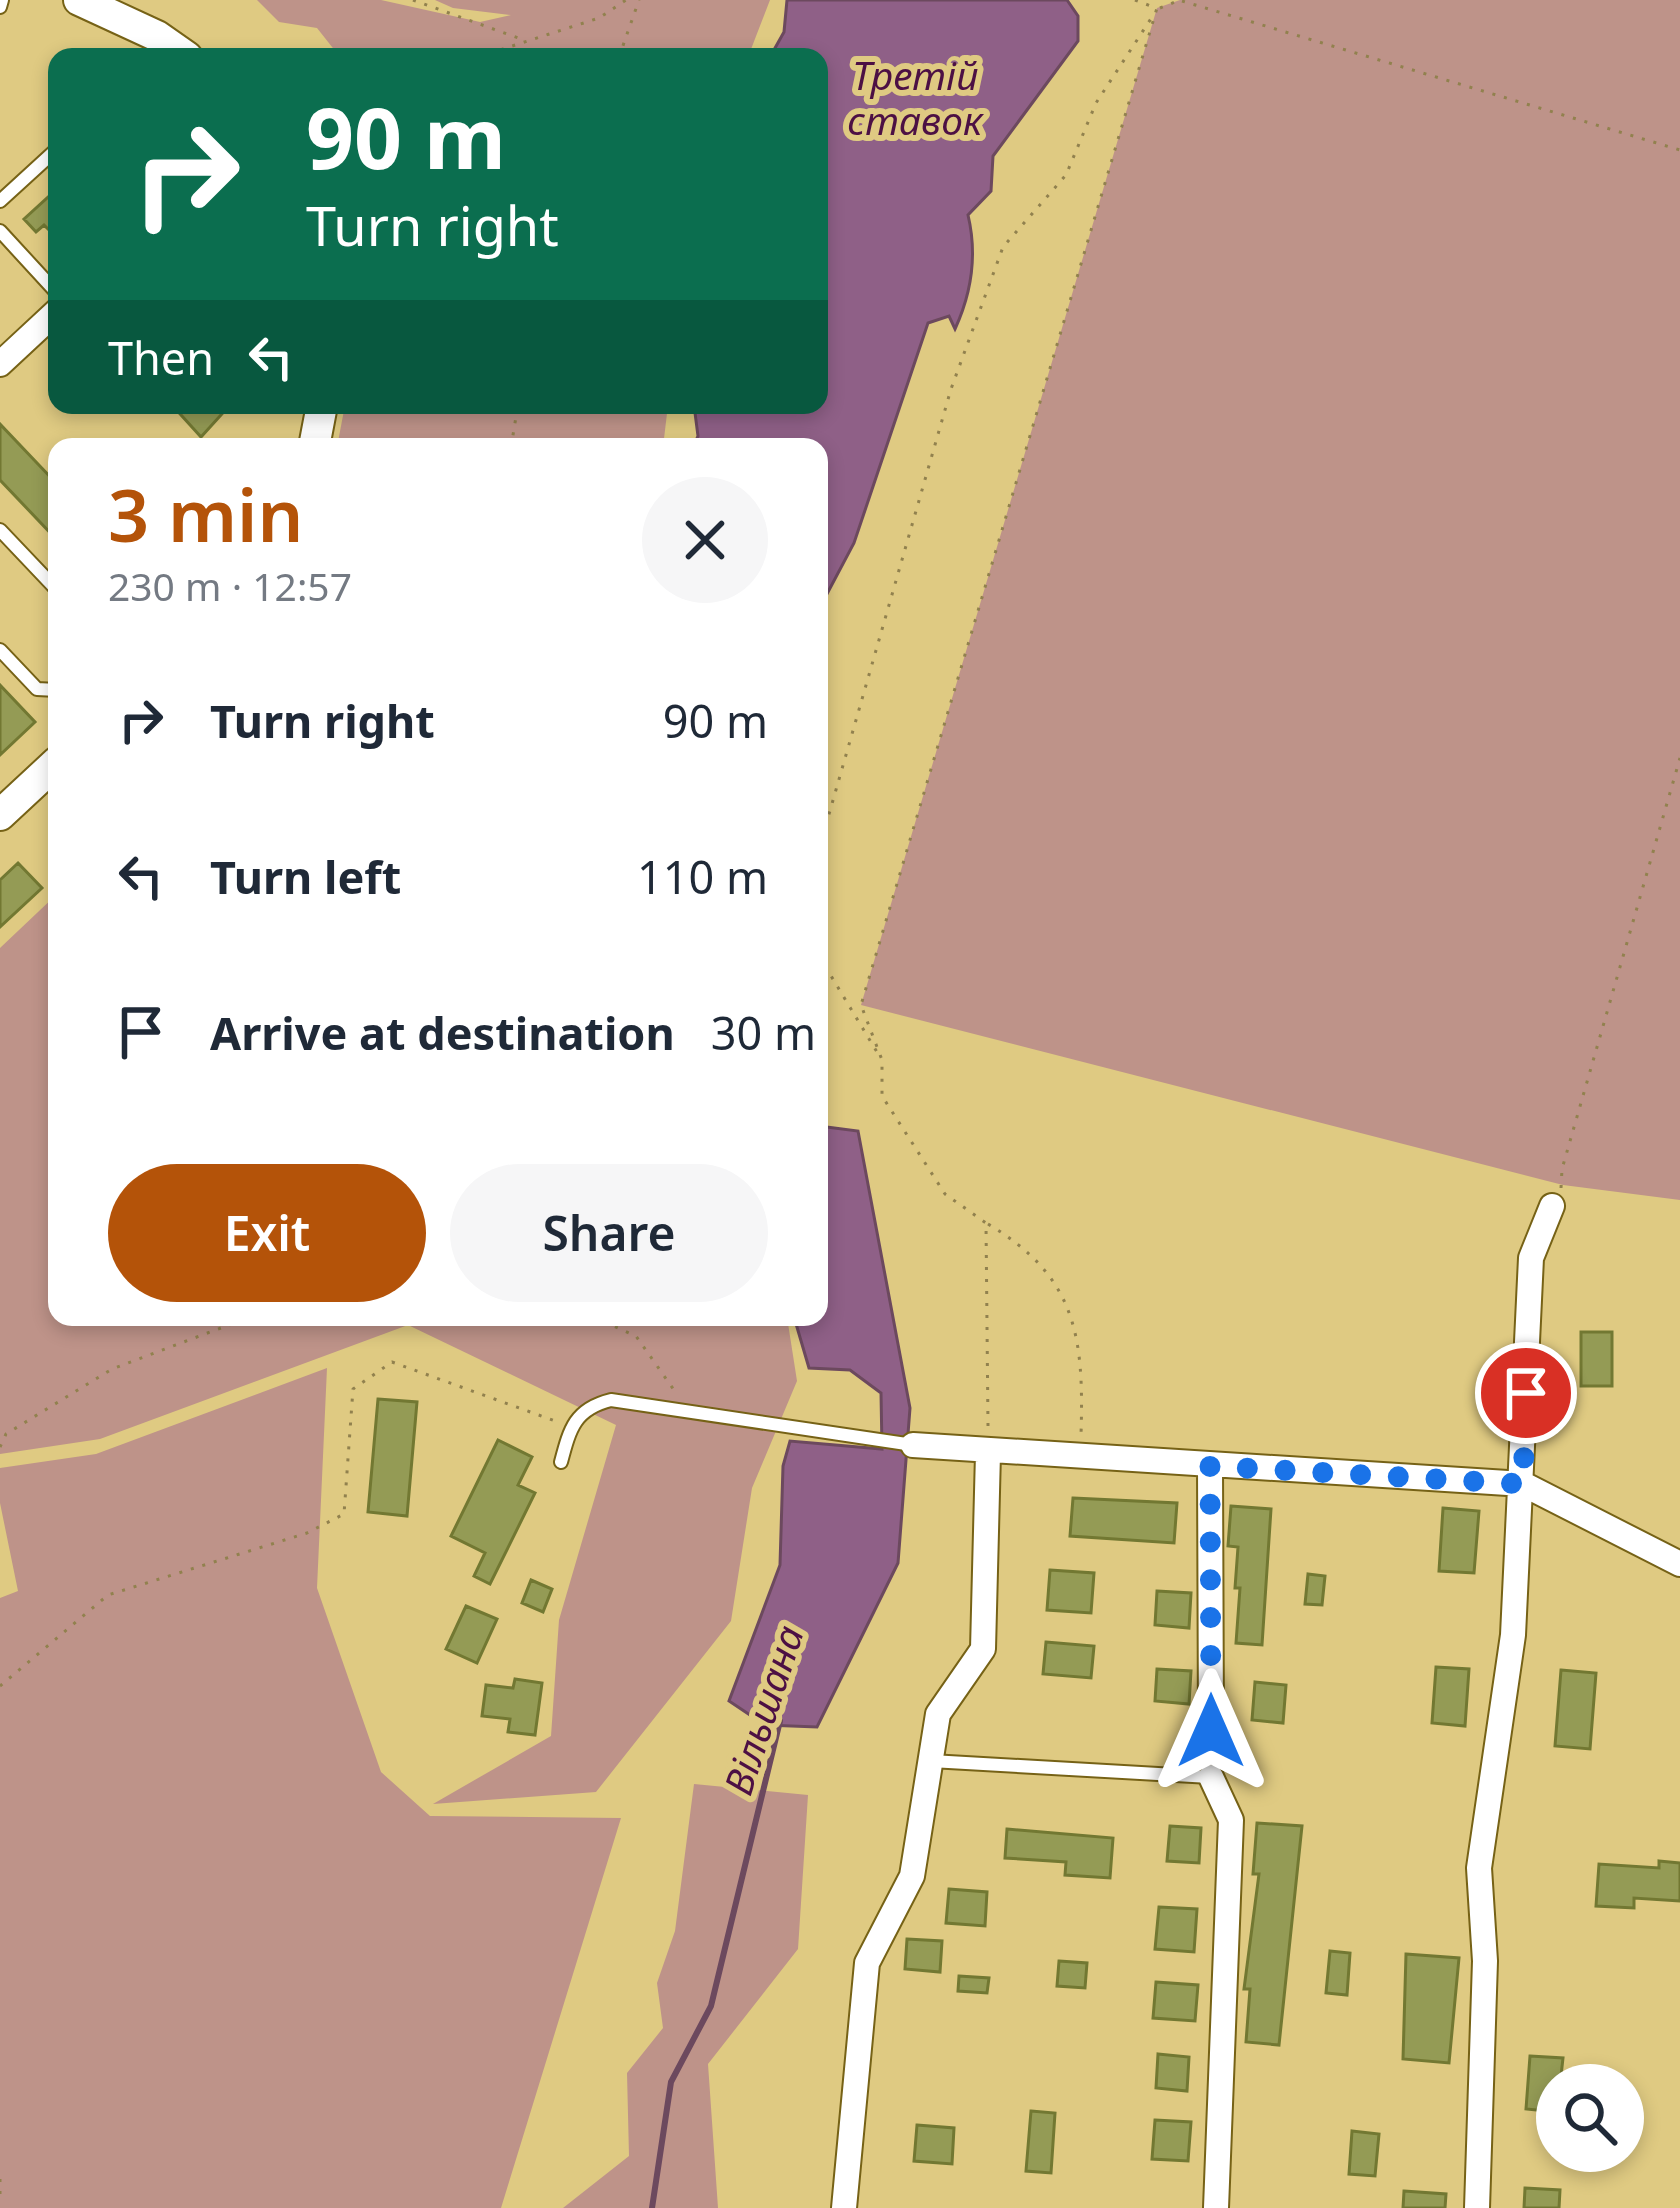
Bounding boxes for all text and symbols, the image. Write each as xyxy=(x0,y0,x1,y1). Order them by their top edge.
water label: Третій ставок xyxy=(847,48,985,146)
text: 90 m xyxy=(306,79,506,194)
icon: right xyxy=(108,96,264,252)
text: Turn right xyxy=(306,188,559,262)
icon: left xyxy=(238,324,304,390)
text: Then xyxy=(108,327,214,388)
text: 3 min xyxy=(108,465,303,563)
button: close xyxy=(642,477,768,603)
text: 230 m · 12:57 xyxy=(108,559,352,612)
icon: right xyxy=(108,687,174,753)
text: Turn right xyxy=(210,690,435,751)
text: 90 m xyxy=(663,690,768,751)
icon: left xyxy=(108,843,174,909)
text: Turn left xyxy=(210,846,401,907)
text: 110 m xyxy=(637,846,768,907)
icon: arrive xyxy=(108,999,174,1065)
text: Arrive at destination xyxy=(210,1002,675,1063)
text: 30 m xyxy=(711,1002,816,1063)
button: Exit xyxy=(108,1164,426,1302)
button: Share xyxy=(450,1164,768,1302)
pin xyxy=(1475,1342,1577,1444)
icon: arrive xyxy=(1493,1360,1559,1426)
water label: Вільшана xyxy=(710,1618,815,1801)
position arrow xyxy=(1148,1668,1274,1794)
map controls xyxy=(1536,2064,1644,2172)
button: search xyxy=(1536,2064,1644,2172)

